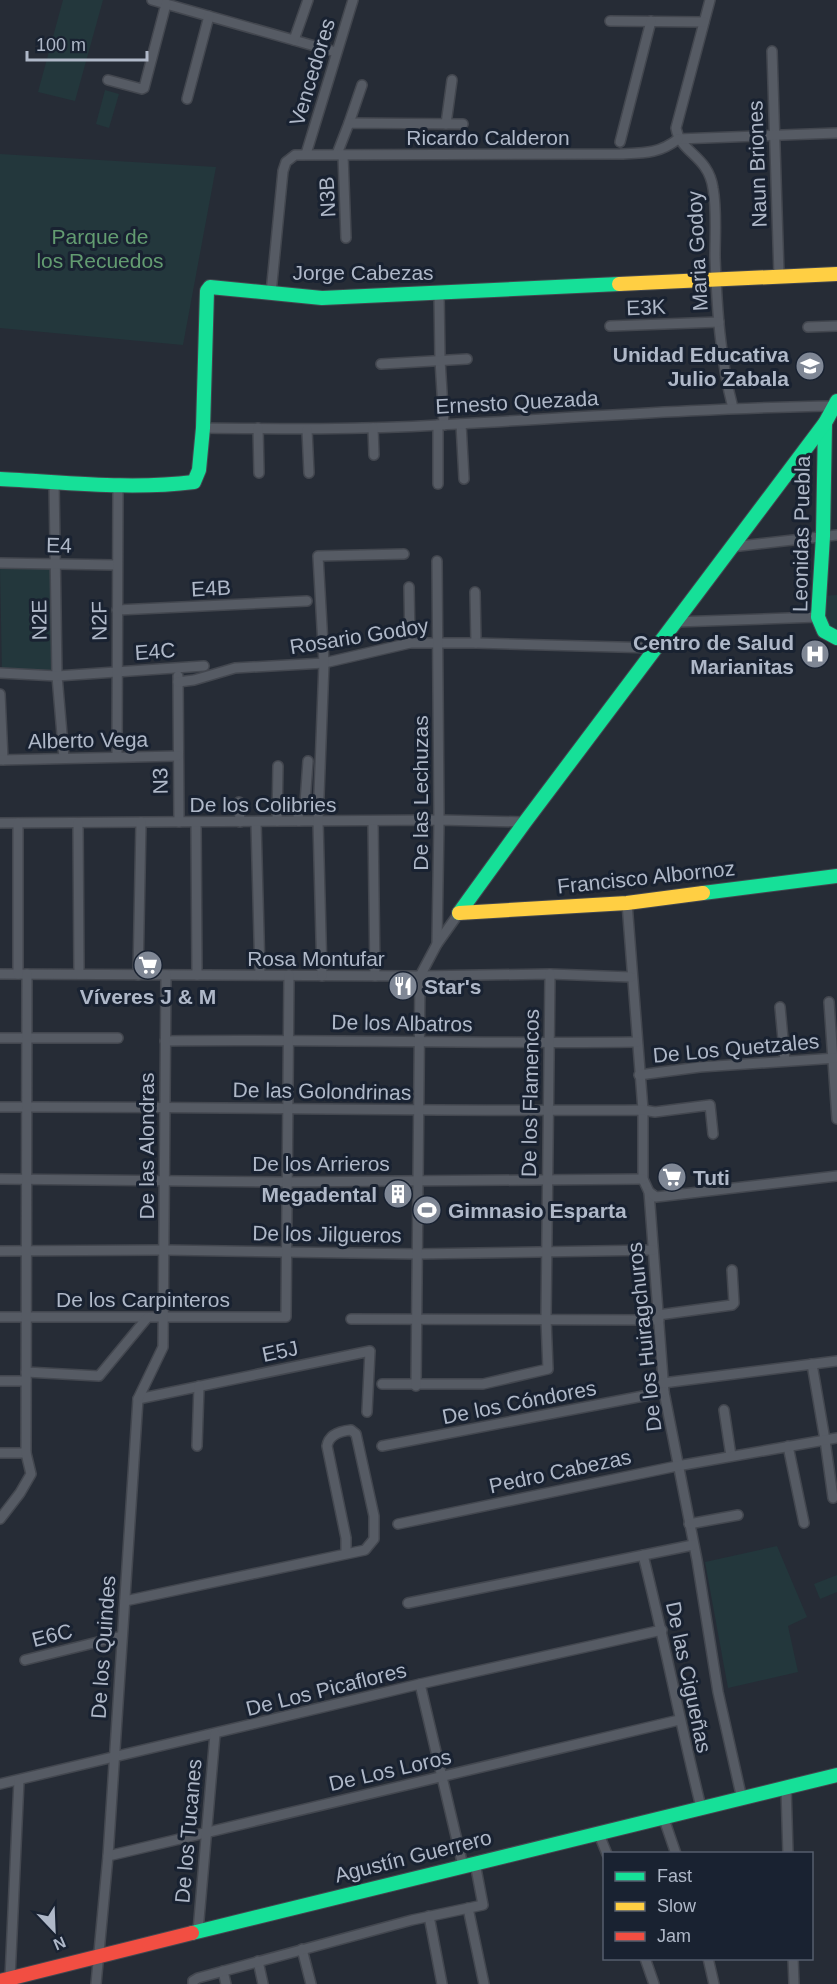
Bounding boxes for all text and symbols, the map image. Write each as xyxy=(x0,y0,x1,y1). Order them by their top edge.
street label: Vencedores xyxy=(285,16,339,128)
scale bar xyxy=(27,24,147,62)
text: 100 m xyxy=(36,35,86,55)
street label: Naun Briones xyxy=(743,100,771,228)
street label: Ricardo Calderon xyxy=(406,126,570,149)
street label: N3B xyxy=(314,176,340,218)
street label: Maria Godoy xyxy=(682,190,712,312)
park label: Parque de los Recuedos xyxy=(36,225,164,272)
street label: Jorge Cabezas xyxy=(292,261,434,284)
street label: E3K xyxy=(626,295,666,319)
place label: Unidad Educativa Julio Zabala xyxy=(613,343,789,390)
school or university icon: Unidad Educativa Julio Zabala xyxy=(794,350,826,382)
street label: Ernesto Quezada xyxy=(435,386,600,418)
street label: Leonidas Puebla xyxy=(788,455,814,612)
street label: E4 xyxy=(46,533,72,557)
street label: E4B xyxy=(191,575,231,601)
street label: N2E xyxy=(27,599,51,641)
street label: N2F xyxy=(87,601,111,641)
street label: Rosario Godoy xyxy=(288,614,430,658)
place label: Centro de Salud Marianitas xyxy=(633,631,794,678)
street label: E4C xyxy=(134,638,176,664)
hospital icon: Centro de Salud Marianitas xyxy=(799,638,831,670)
street label: De las Lechuzas xyxy=(409,715,432,871)
street label: Alberto Vega xyxy=(28,727,149,753)
street label: N3 xyxy=(148,767,172,795)
street label: De los Colibries xyxy=(189,793,337,816)
street label: Francisco Albornoz xyxy=(556,856,736,898)
street label: Rosa Montufar xyxy=(247,947,385,970)
supermarket icon: Víveres J & M xyxy=(132,949,164,981)
restaurant icon: Star's xyxy=(387,970,419,1002)
place label: Star's xyxy=(424,975,482,998)
place label: Víveres J & M xyxy=(80,985,216,1008)
street label: De los Flamencos xyxy=(517,1009,543,1177)
street label: De los Albatros xyxy=(331,1010,473,1036)
street label: De Los Quetzales xyxy=(652,1029,820,1067)
street label: De las Alondras xyxy=(135,1072,158,1220)
street label: De las Golondrinas xyxy=(233,1078,411,1104)
street label: De los Arrieros xyxy=(252,1152,390,1175)
supermarket icon: Tuti xyxy=(656,1161,688,1193)
place label: Tuti xyxy=(693,1166,730,1189)
building icon: Megadental xyxy=(382,1178,414,1210)
place label: Megadental xyxy=(261,1183,377,1206)
sports icon: Gimnasio Esparta xyxy=(411,1194,443,1226)
place label: Gimnasio Esparta xyxy=(448,1199,627,1222)
street label: De los Jilgueros xyxy=(252,1221,402,1247)
street label: De los Huiragchuros xyxy=(623,1241,665,1433)
street label: De los Carpinteros xyxy=(56,1288,230,1311)
street label: E5J xyxy=(260,1336,300,1366)
street label: De los Cóndores xyxy=(440,1376,598,1428)
street label: Pedro Cabezas xyxy=(487,1445,633,1497)
street label: De los Quindes xyxy=(87,1575,119,1719)
street label: De las Cigueñas xyxy=(662,1599,716,1755)
street label: E6C xyxy=(29,1619,75,1651)
street label: De Los Picaflores xyxy=(243,1658,409,1720)
street label: De Los Loros xyxy=(327,1745,453,1795)
street label: De los Tucanes xyxy=(170,1758,206,1904)
street label: Agustín Guerrero xyxy=(332,1825,494,1887)
legend xyxy=(603,1852,813,1960)
text: Fast xyxy=(657,1866,692,1886)
text: Slow xyxy=(657,1896,697,1916)
north arrow xyxy=(24,1900,84,1960)
text: Jam xyxy=(657,1926,691,1946)
text: N xyxy=(51,1933,68,1953)

